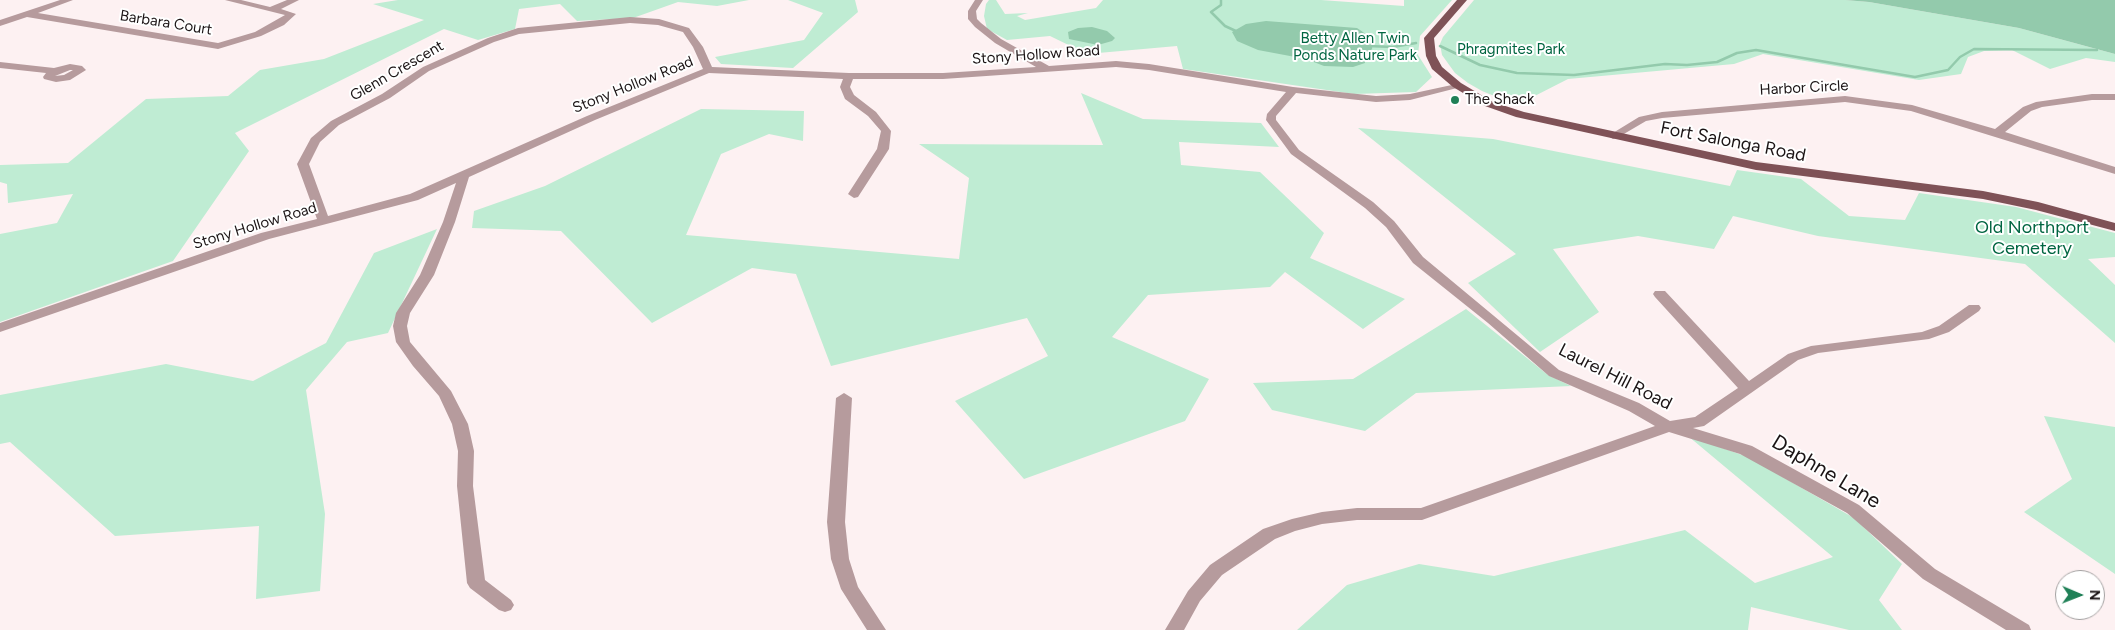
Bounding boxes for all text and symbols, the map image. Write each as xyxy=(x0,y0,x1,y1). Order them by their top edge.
street label: Barbara Court xyxy=(118,7,214,39)
park label: Betty Allen Twin Ponds Nature Park xyxy=(1293,30,1417,65)
street label: Glenn Crescent xyxy=(347,37,447,105)
park label: Phragmites Park xyxy=(1457,41,1565,59)
street label: Stony Hollow Road xyxy=(971,42,1101,68)
street label: Stony Hollow Road xyxy=(570,53,696,117)
street label: Harbor Circle xyxy=(1759,77,1849,99)
place label: The Shack xyxy=(1465,91,1534,109)
marker: The Shack xyxy=(1449,94,1461,106)
street label: Fort Salonga Road xyxy=(1658,117,1808,167)
street label: Stony Hollow Road xyxy=(191,199,319,253)
park label: Old Northport Cemetery xyxy=(1975,217,2089,260)
street label: Laurel Hill Road xyxy=(1555,339,1675,415)
street label: Daphne Lane xyxy=(1767,430,1885,514)
north arrow xyxy=(2055,570,2105,620)
text: N xyxy=(2086,590,2103,601)

